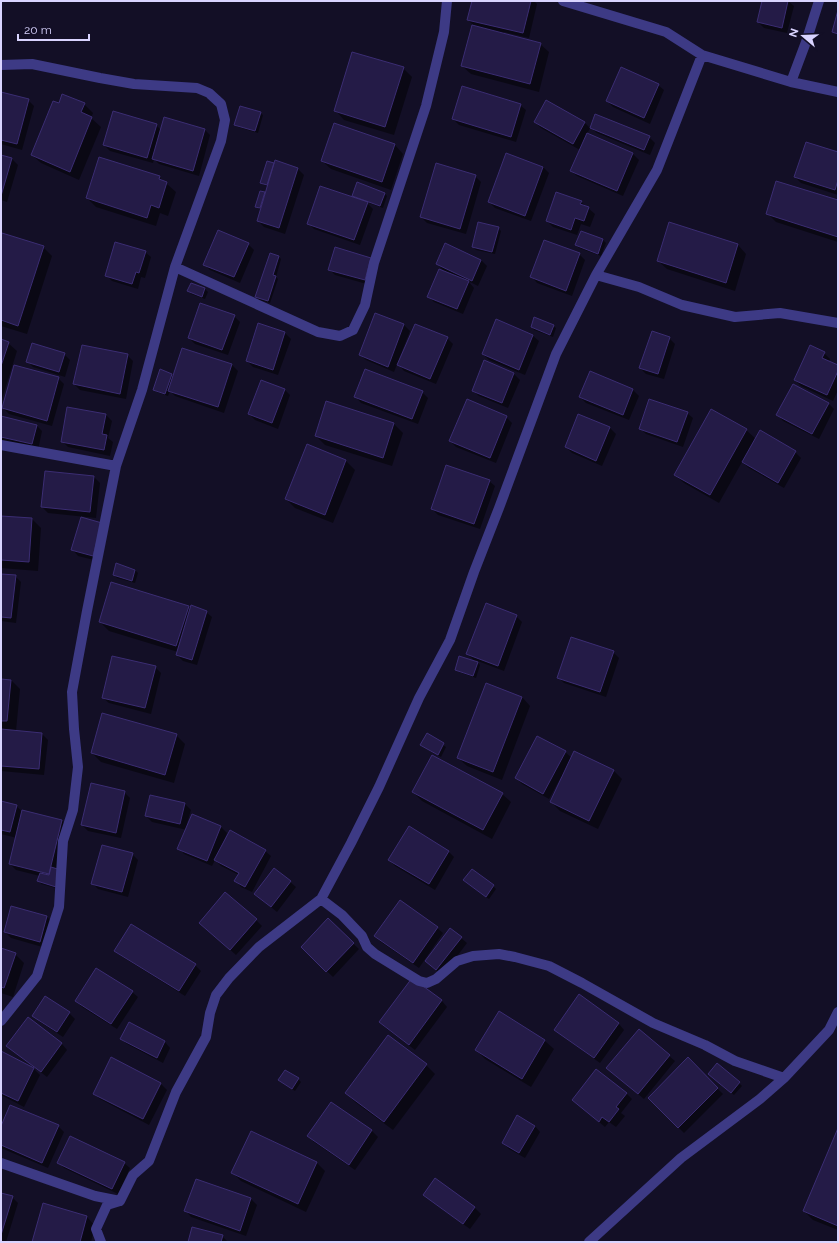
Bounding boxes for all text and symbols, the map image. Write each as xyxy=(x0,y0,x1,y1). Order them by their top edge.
scale bar xyxy=(18,16,89,42)
north arrow xyxy=(783,16,823,56)
text: 20 m xyxy=(24,23,52,37)
text: N xyxy=(787,27,802,39)

